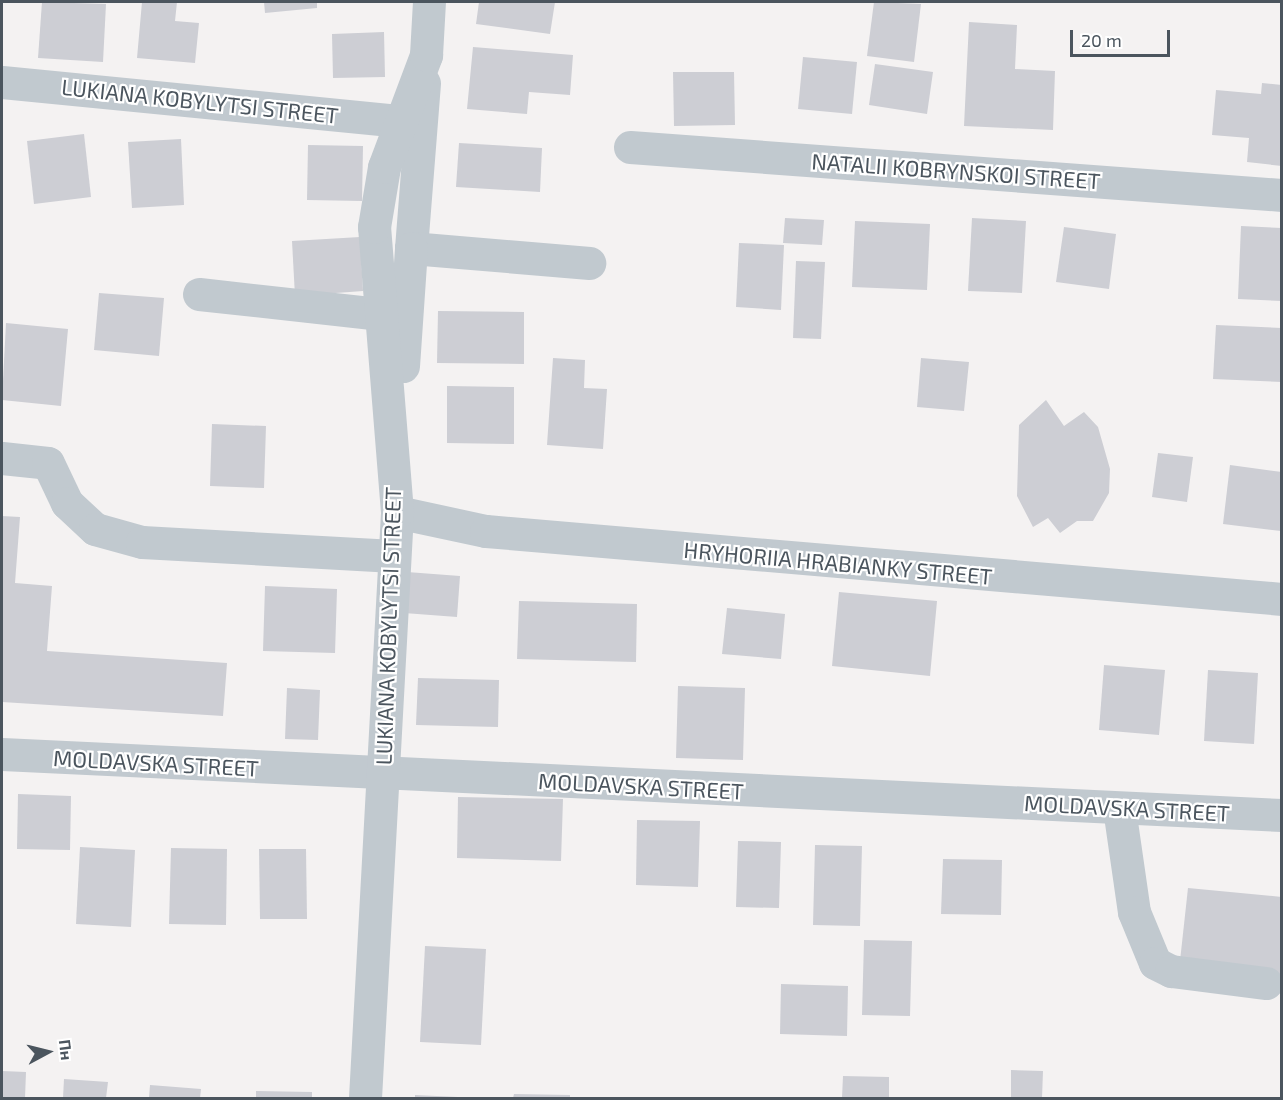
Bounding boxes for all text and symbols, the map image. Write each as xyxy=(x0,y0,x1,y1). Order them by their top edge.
scale bar xyxy=(1073,18,1174,56)
text: 20 m xyxy=(1081,29,1122,51)
street label: LUKIANA KOBYLYTSI STREET xyxy=(60,73,340,129)
street label: NATALII KOBRYNSKOI STREET xyxy=(811,148,1101,194)
street label: LUKIANA KOBYLYTSI STREET xyxy=(370,486,406,766)
street label: HRYHORIIA HRABIANKY STREET xyxy=(682,536,994,590)
street label: MOLDAVSKA STREET xyxy=(52,744,260,782)
street label: MOLDAVSKA STREET xyxy=(537,767,745,805)
street label: MOLDAVSKA STREET xyxy=(1023,789,1231,827)
north arrow xyxy=(18,1022,78,1082)
text: Пн xyxy=(56,1038,77,1061)

